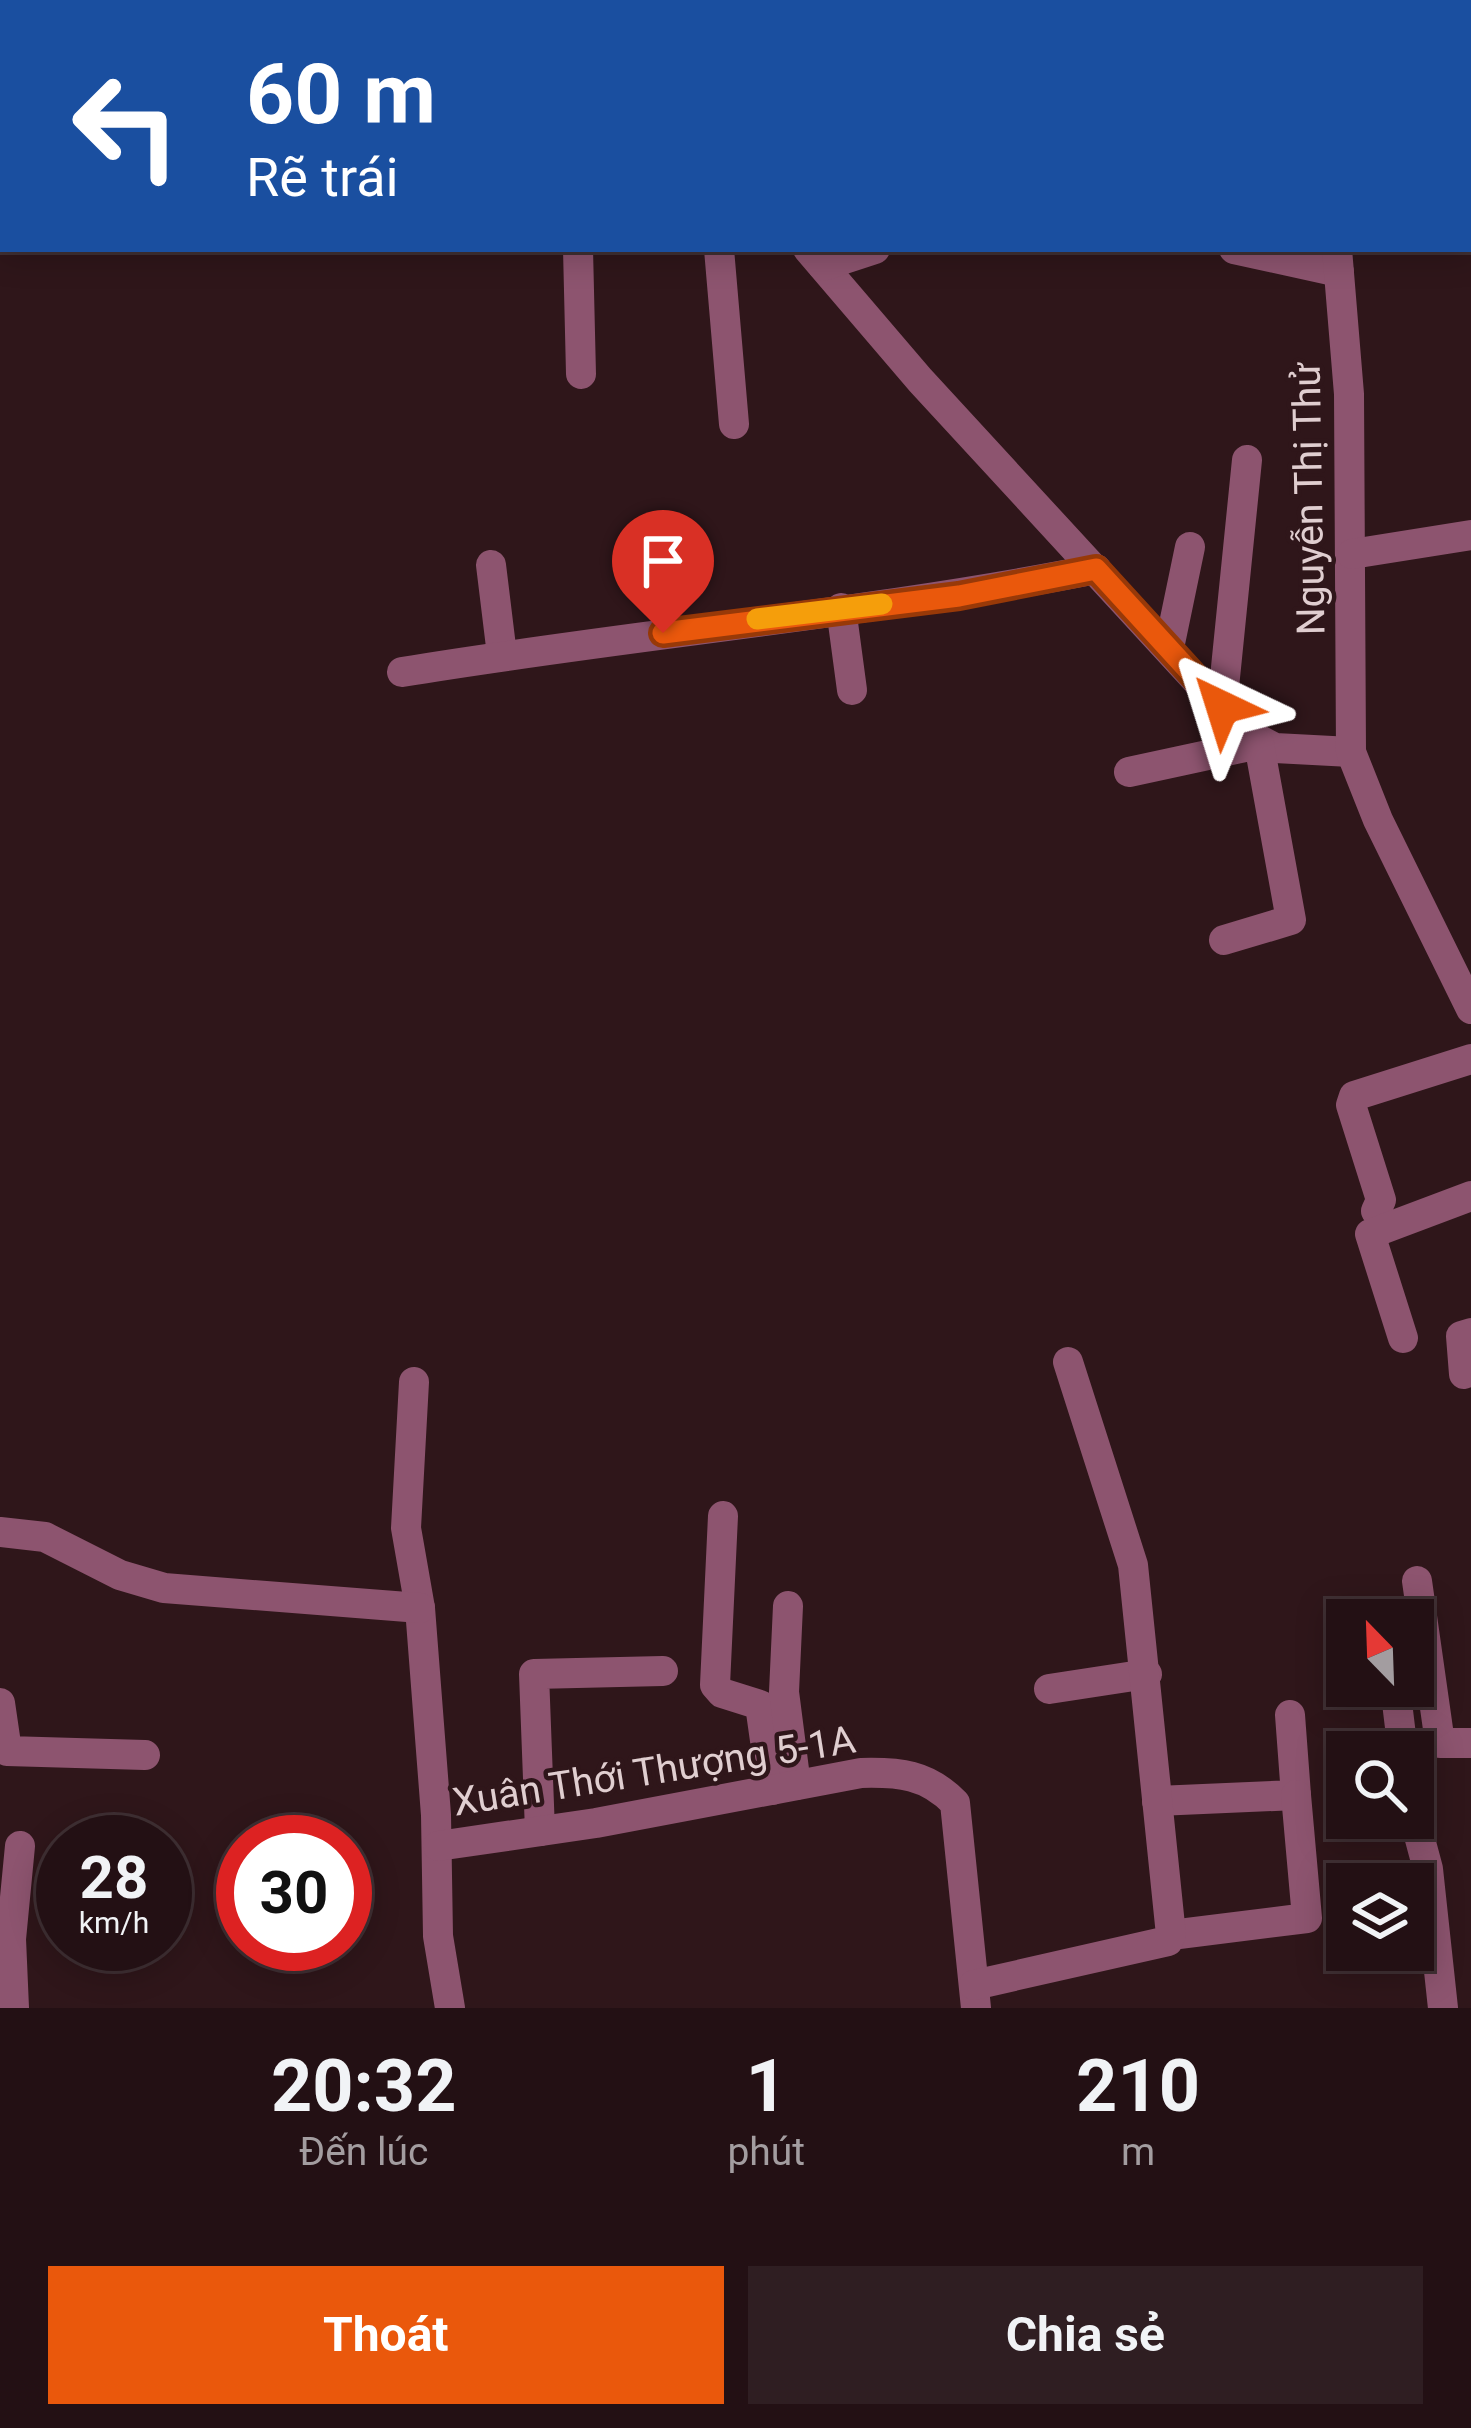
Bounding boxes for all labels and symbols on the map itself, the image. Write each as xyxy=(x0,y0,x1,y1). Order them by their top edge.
street label: Nguyễn Thị Thử xyxy=(1284,361,1334,636)
pin xyxy=(612,510,714,633)
position arrow xyxy=(1159,644,1285,770)
north arrow xyxy=(1326,1599,1434,1707)
street label: Xuân Thới Thượng 5-1A xyxy=(450,1716,859,1826)
speed limit sign: 30 xyxy=(216,1815,372,1971)

